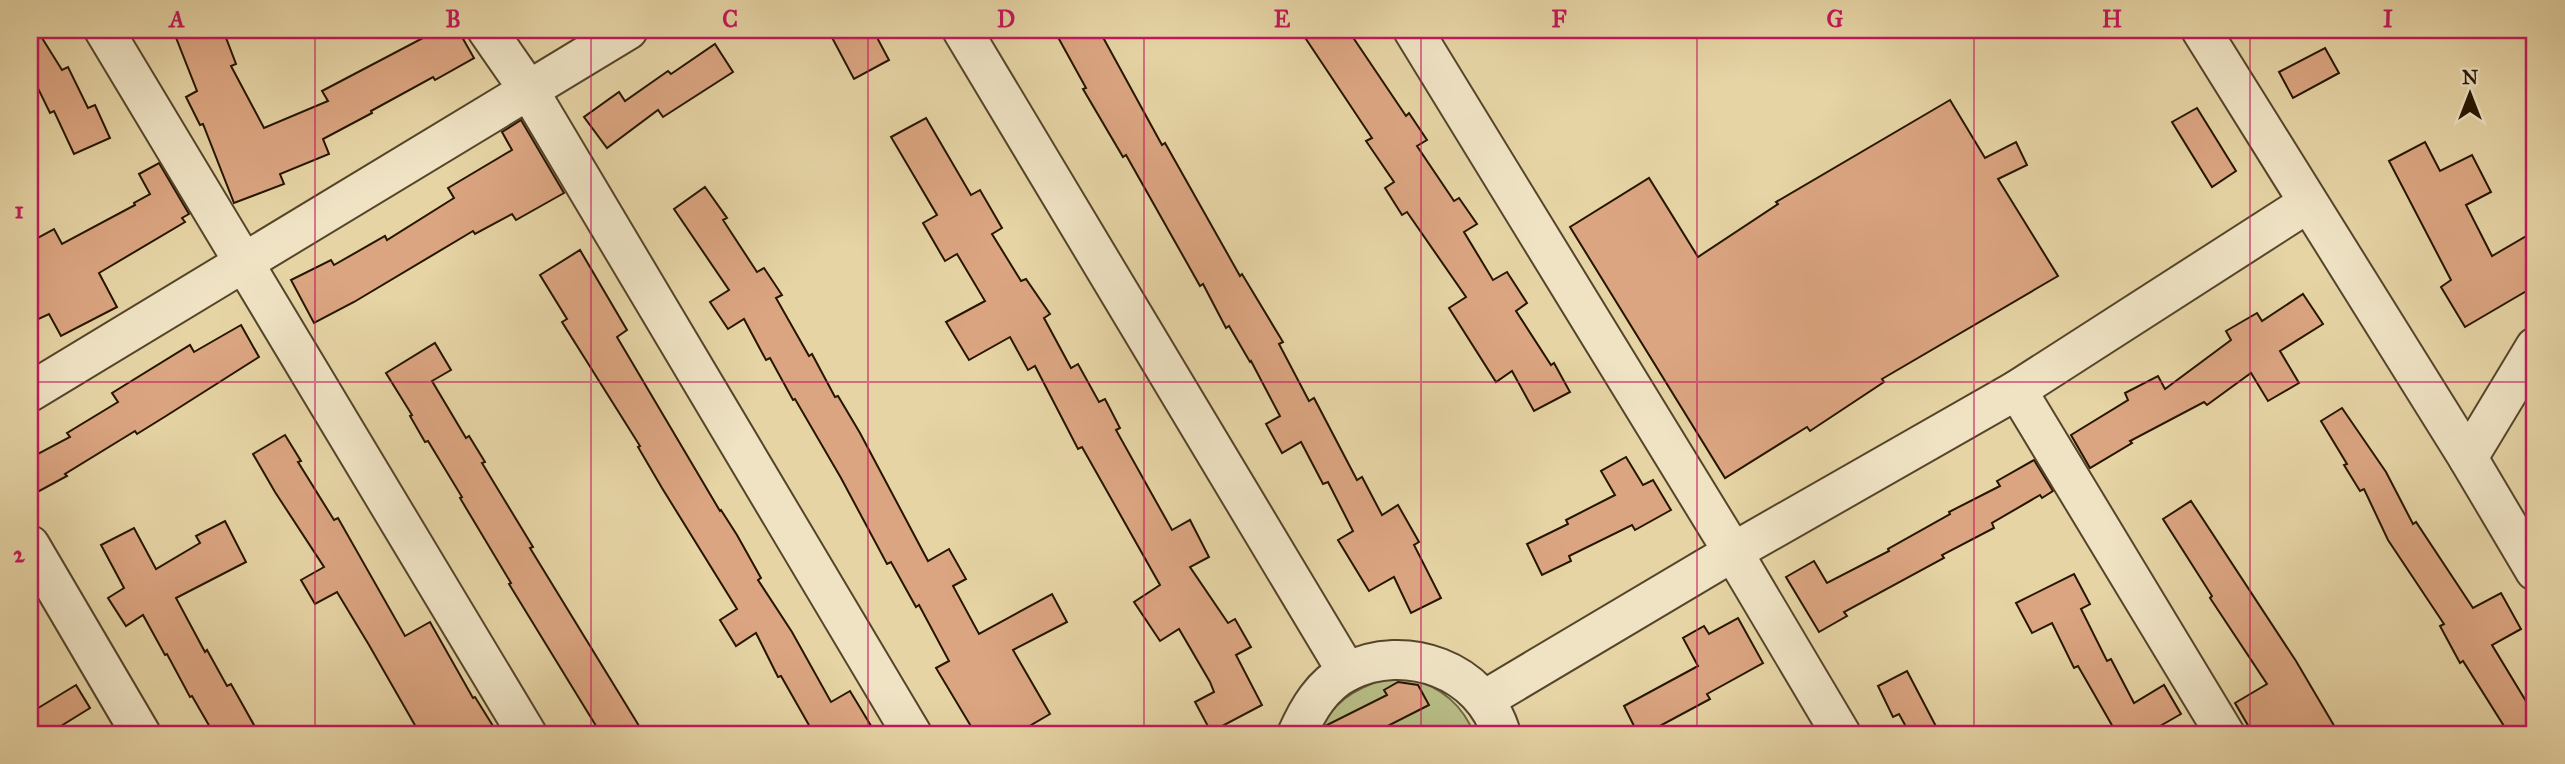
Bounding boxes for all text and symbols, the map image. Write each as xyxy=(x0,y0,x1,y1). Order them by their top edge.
text: A xyxy=(167,5,185,33)
text: B xyxy=(445,5,461,33)
text: C xyxy=(722,5,738,33)
text: D xyxy=(997,5,1015,33)
text: E xyxy=(1274,5,1291,33)
text: F xyxy=(1551,5,1567,33)
text: G xyxy=(1827,5,1844,33)
text: H xyxy=(2102,5,2122,33)
text: I xyxy=(2383,5,2393,33)
north arrow xyxy=(2436,60,2506,130)
text: N xyxy=(2462,66,2478,89)
text: 1 xyxy=(14,196,24,224)
text: 2 xyxy=(13,540,25,568)

